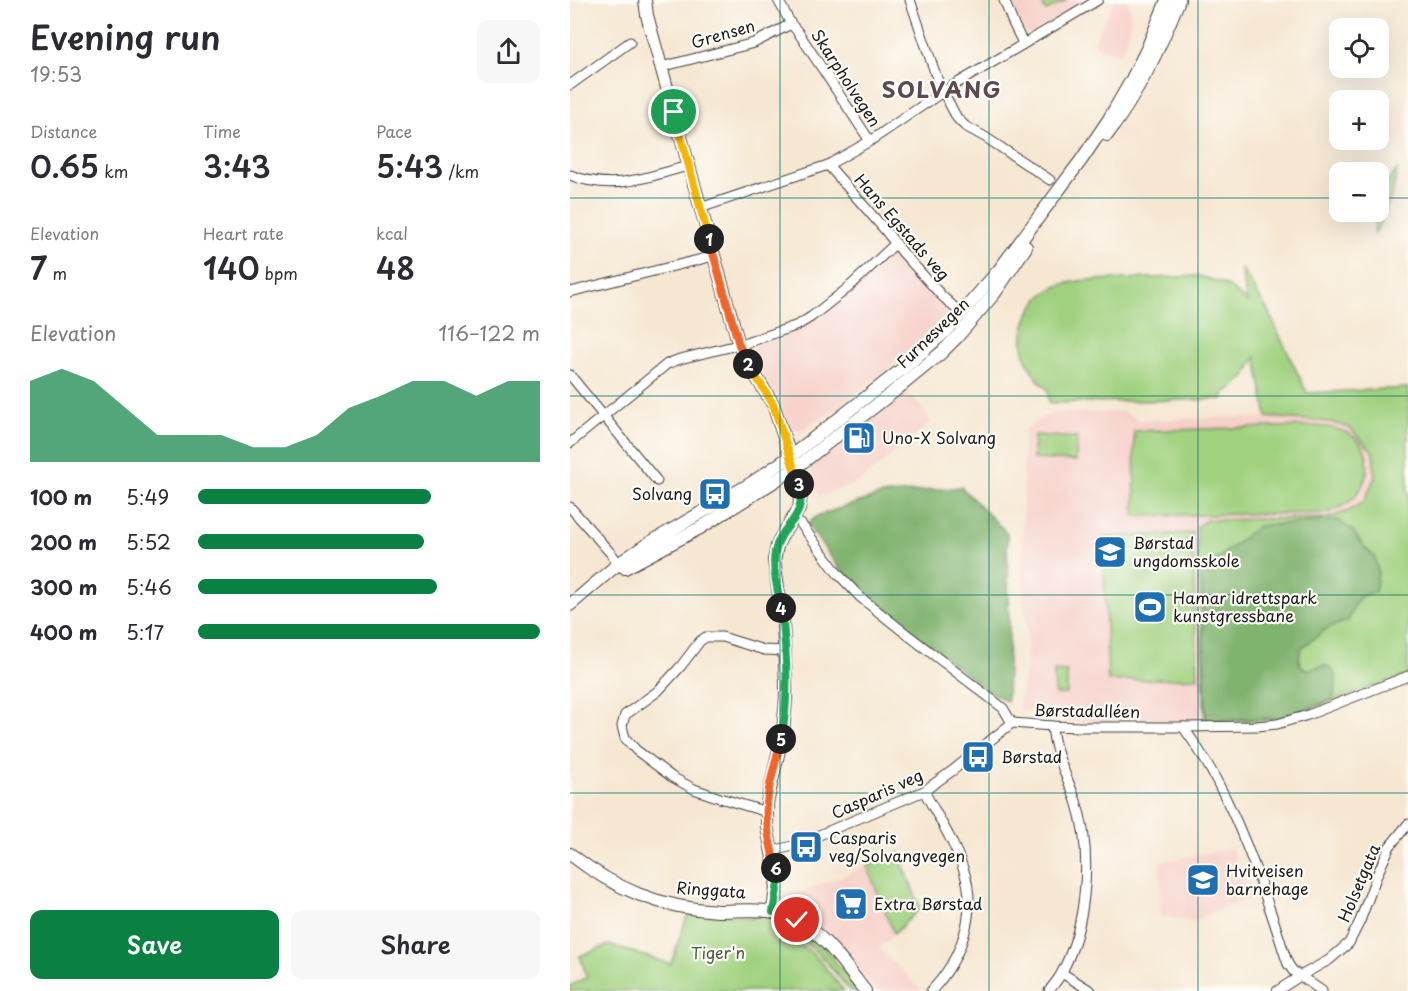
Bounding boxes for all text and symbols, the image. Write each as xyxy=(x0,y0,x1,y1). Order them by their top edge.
text: Evening run xyxy=(30,11,221,61)
street label: Grensen xyxy=(688,12,758,54)
map controls xyxy=(1329,18,1389,222)
button: locate xyxy=(1329,18,1389,78)
button: share xyxy=(477,20,540,83)
street label: Skarpholvegen xyxy=(806,24,887,131)
text: 19:53 xyxy=(30,59,82,89)
district label: SOLVANG xyxy=(882,72,1002,105)
pin xyxy=(648,86,699,137)
button: + xyxy=(1329,90,1389,150)
icon: arrive xyxy=(657,95,690,128)
text: Distance xyxy=(30,119,97,143)
text: Time xyxy=(203,119,241,143)
text: Pace xyxy=(376,119,412,143)
text: 0.65 xyxy=(30,143,99,188)
text: 3:43 xyxy=(203,143,271,188)
text: 5:43 xyxy=(376,143,443,188)
text: km xyxy=(99,159,128,183)
text: /km xyxy=(443,159,479,183)
button: − xyxy=(1329,162,1389,222)
street label: Hans Egstads veg xyxy=(850,168,956,285)
text: Elevation xyxy=(30,221,99,245)
text: Heart rate xyxy=(203,221,284,245)
text: kcal xyxy=(376,221,408,245)
pin: 1 xyxy=(694,224,724,254)
text: 1 xyxy=(705,227,713,251)
text: 7 xyxy=(30,245,47,290)
text: 140 xyxy=(203,245,260,290)
text: 48 xyxy=(376,245,415,290)
text: m xyxy=(47,261,67,285)
text: bpm xyxy=(260,261,298,285)
street label: Furnesvegen xyxy=(891,291,974,373)
text: Elevation xyxy=(30,318,116,348)
text: 116–122 m xyxy=(438,318,540,348)
pin: 2 xyxy=(733,349,763,379)
text: 2 xyxy=(742,352,754,376)
fuel station icon: Uno-X Solvang xyxy=(841,420,877,456)
place label: Uno-X Solvang xyxy=(882,425,996,449)
pin: 3 xyxy=(784,469,814,499)
text: 3 xyxy=(794,472,804,496)
bus stop icon: Solvang xyxy=(697,476,733,512)
place label: Solvang xyxy=(632,481,692,505)
text: 100 m xyxy=(30,482,92,512)
text: 5:49 xyxy=(126,482,169,512)
text: 200 m xyxy=(30,527,97,557)
text: 5:52 xyxy=(126,527,171,557)
place label: Børstad ungdomsskole xyxy=(1133,530,1240,572)
school or university icon: Børstad ungdomsskole xyxy=(1092,534,1128,570)
text: 300 m xyxy=(30,572,98,602)
text: 5:46 xyxy=(126,572,172,602)
place label: Hamar idrettspark kunstgressbane xyxy=(1173,585,1317,627)
sports icon: Hamar idrettspark kunstgressbane xyxy=(1132,589,1168,625)
pin: 4 xyxy=(766,593,796,623)
text: 4 xyxy=(776,596,786,620)
text: 400 m xyxy=(30,617,98,647)
text: 5:17 xyxy=(126,617,164,647)
street label: Børstadalléen xyxy=(1034,697,1140,723)
pin: 5 xyxy=(766,724,796,754)
text: 5 xyxy=(776,727,786,751)
bus stop icon: Børstad xyxy=(960,739,996,775)
place label: Børstad xyxy=(1001,744,1062,768)
street label: Casparis veg xyxy=(827,762,926,824)
place label: Casparis veg/Solvangvegen xyxy=(829,825,965,867)
bus stop icon: Casparis veg/Solvangvegen xyxy=(788,829,824,865)
street label: Holsetgata xyxy=(1331,840,1385,925)
pin: 6 xyxy=(761,853,791,883)
text: 6 xyxy=(770,856,782,880)
place label: Hvitveisen barnehage xyxy=(1226,858,1309,900)
school or university icon: Hvitveisen barnehage xyxy=(1185,862,1221,898)
street label: Ringgata xyxy=(676,875,747,903)
supermarket icon: Extra Børstad xyxy=(833,886,869,922)
place label: Extra Børstad xyxy=(874,891,983,915)
pin xyxy=(771,894,822,945)
icon: check xyxy=(780,903,813,936)
button: Save xyxy=(30,910,279,979)
button: Share xyxy=(291,910,540,979)
park label: Tiger'n xyxy=(691,940,745,964)

